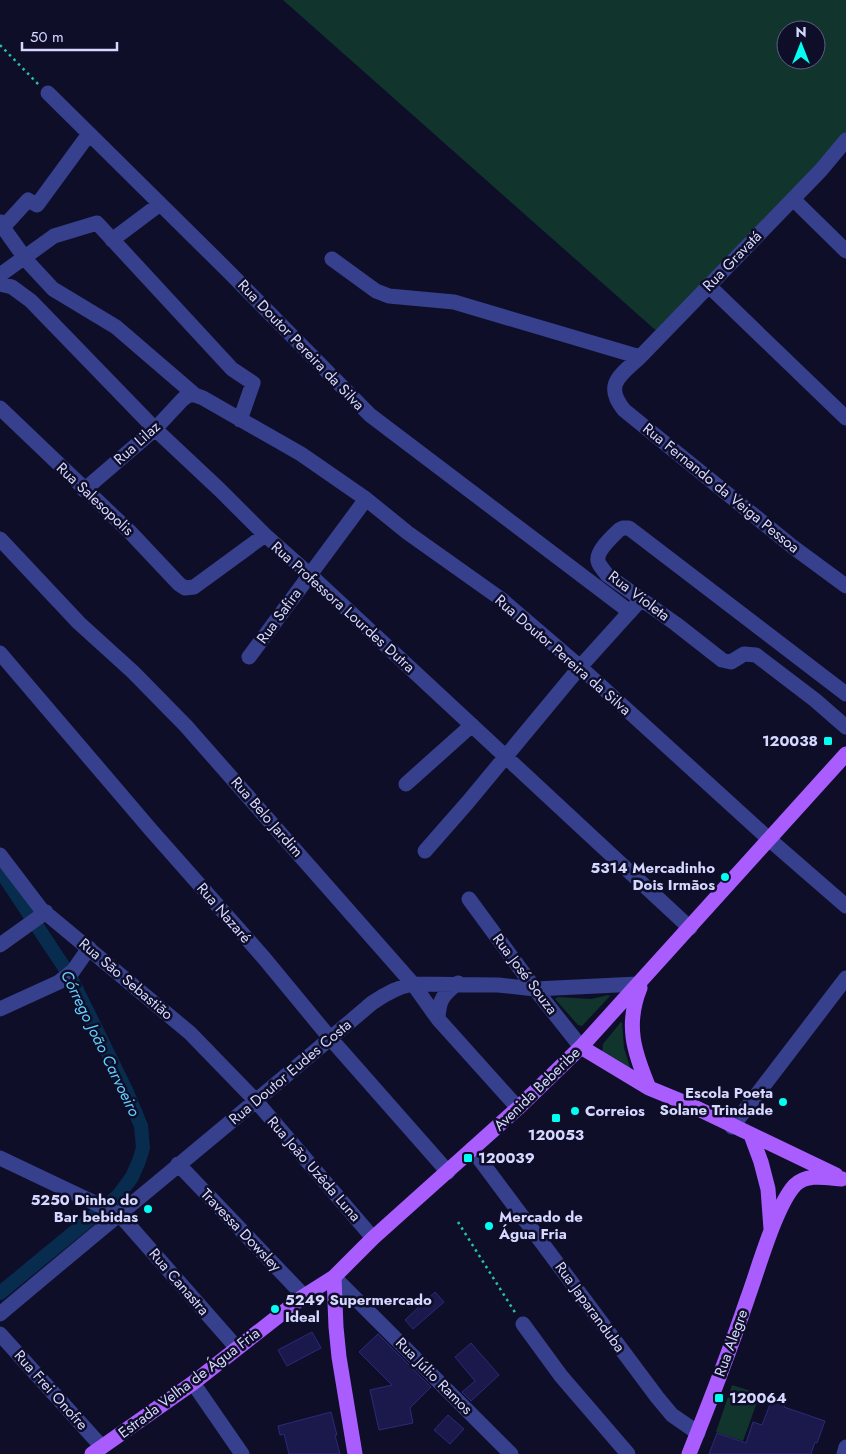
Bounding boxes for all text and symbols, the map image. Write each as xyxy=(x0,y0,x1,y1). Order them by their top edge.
scale bar xyxy=(22,20,118,52)
north arrow xyxy=(776,20,826,70)
text: N xyxy=(795,22,807,42)
text: 50 m xyxy=(30,26,64,48)
street label: Rua Gravatá xyxy=(697,226,767,296)
street label: Rua Doutor Pereira da Silva xyxy=(233,275,369,415)
street label: Rua Lilaz xyxy=(109,416,165,470)
street label: Rua Fernando da Veiga Pessoa xyxy=(638,418,804,558)
street label: Rua Salesopolis xyxy=(51,457,139,541)
street label: Rua Professora Lourdes Dutra xyxy=(266,536,420,678)
street label: Rua Violeta xyxy=(604,566,674,626)
street label: Rua Safira xyxy=(251,584,307,648)
street label: Rua Doutor Pereira da Silva xyxy=(490,590,636,720)
place label: 120038 xyxy=(762,730,818,752)
marker: 120038 xyxy=(822,735,834,747)
street label: Rua Belo Jardim xyxy=(226,772,308,862)
place label: 5314 Mercadinho Dois Irmãos xyxy=(591,857,715,896)
marker: 5314 Mercadinho Dois Irmãos xyxy=(719,871,731,883)
street label: Rua Nazaré xyxy=(192,878,257,948)
street label: Rua José Souza xyxy=(487,929,563,1019)
street label: Rua São Sebastião xyxy=(74,933,178,1025)
water label: Córrego João Carvoeiro xyxy=(55,966,146,1121)
street label: Rua Doutor Eudes Costa xyxy=(224,1014,356,1130)
street label: Avenida Beberibe xyxy=(489,1042,585,1136)
place label: Escola Poeta Solane Trindade xyxy=(660,1082,773,1121)
marker: Escola Poeta Solane Trindade xyxy=(777,1096,789,1108)
place label: Correios xyxy=(585,1100,645,1122)
marker: Correios xyxy=(569,1105,581,1117)
street label: Rua João Uzêda Luna xyxy=(262,1112,366,1226)
marker: 120053 xyxy=(550,1112,562,1124)
place label: 120053 xyxy=(528,1124,584,1146)
place label: 120039 xyxy=(478,1147,535,1169)
marker: 120039 xyxy=(462,1152,474,1164)
street label: Travessa Dowsley xyxy=(196,1184,287,1277)
place label: 5250 Dinho do Bar bebidas xyxy=(31,1189,138,1228)
marker: 5250 Dinho do Bar bebidas xyxy=(142,1203,154,1215)
place label: Mercado de Água Fria xyxy=(498,1206,583,1245)
marker: Mercado de Água Fria xyxy=(483,1220,495,1232)
street label: Rua Canastra xyxy=(144,1244,214,1320)
street label: Rua Japaranduba xyxy=(550,1257,630,1357)
place label: 5249 Supermercado Ideal xyxy=(285,1289,432,1328)
marker: 5249 Supermercado Ideal xyxy=(269,1303,281,1315)
street label: Rua Alegre xyxy=(709,1306,753,1380)
street label: Estrada Velha de Água Fria xyxy=(114,1322,264,1444)
street label: Rua Júlio Ramos xyxy=(390,1332,478,1420)
street label: Rua Frei Onofre xyxy=(9,1345,93,1435)
place label: 120064 xyxy=(729,1387,787,1409)
marker: 120064 xyxy=(713,1392,725,1404)

